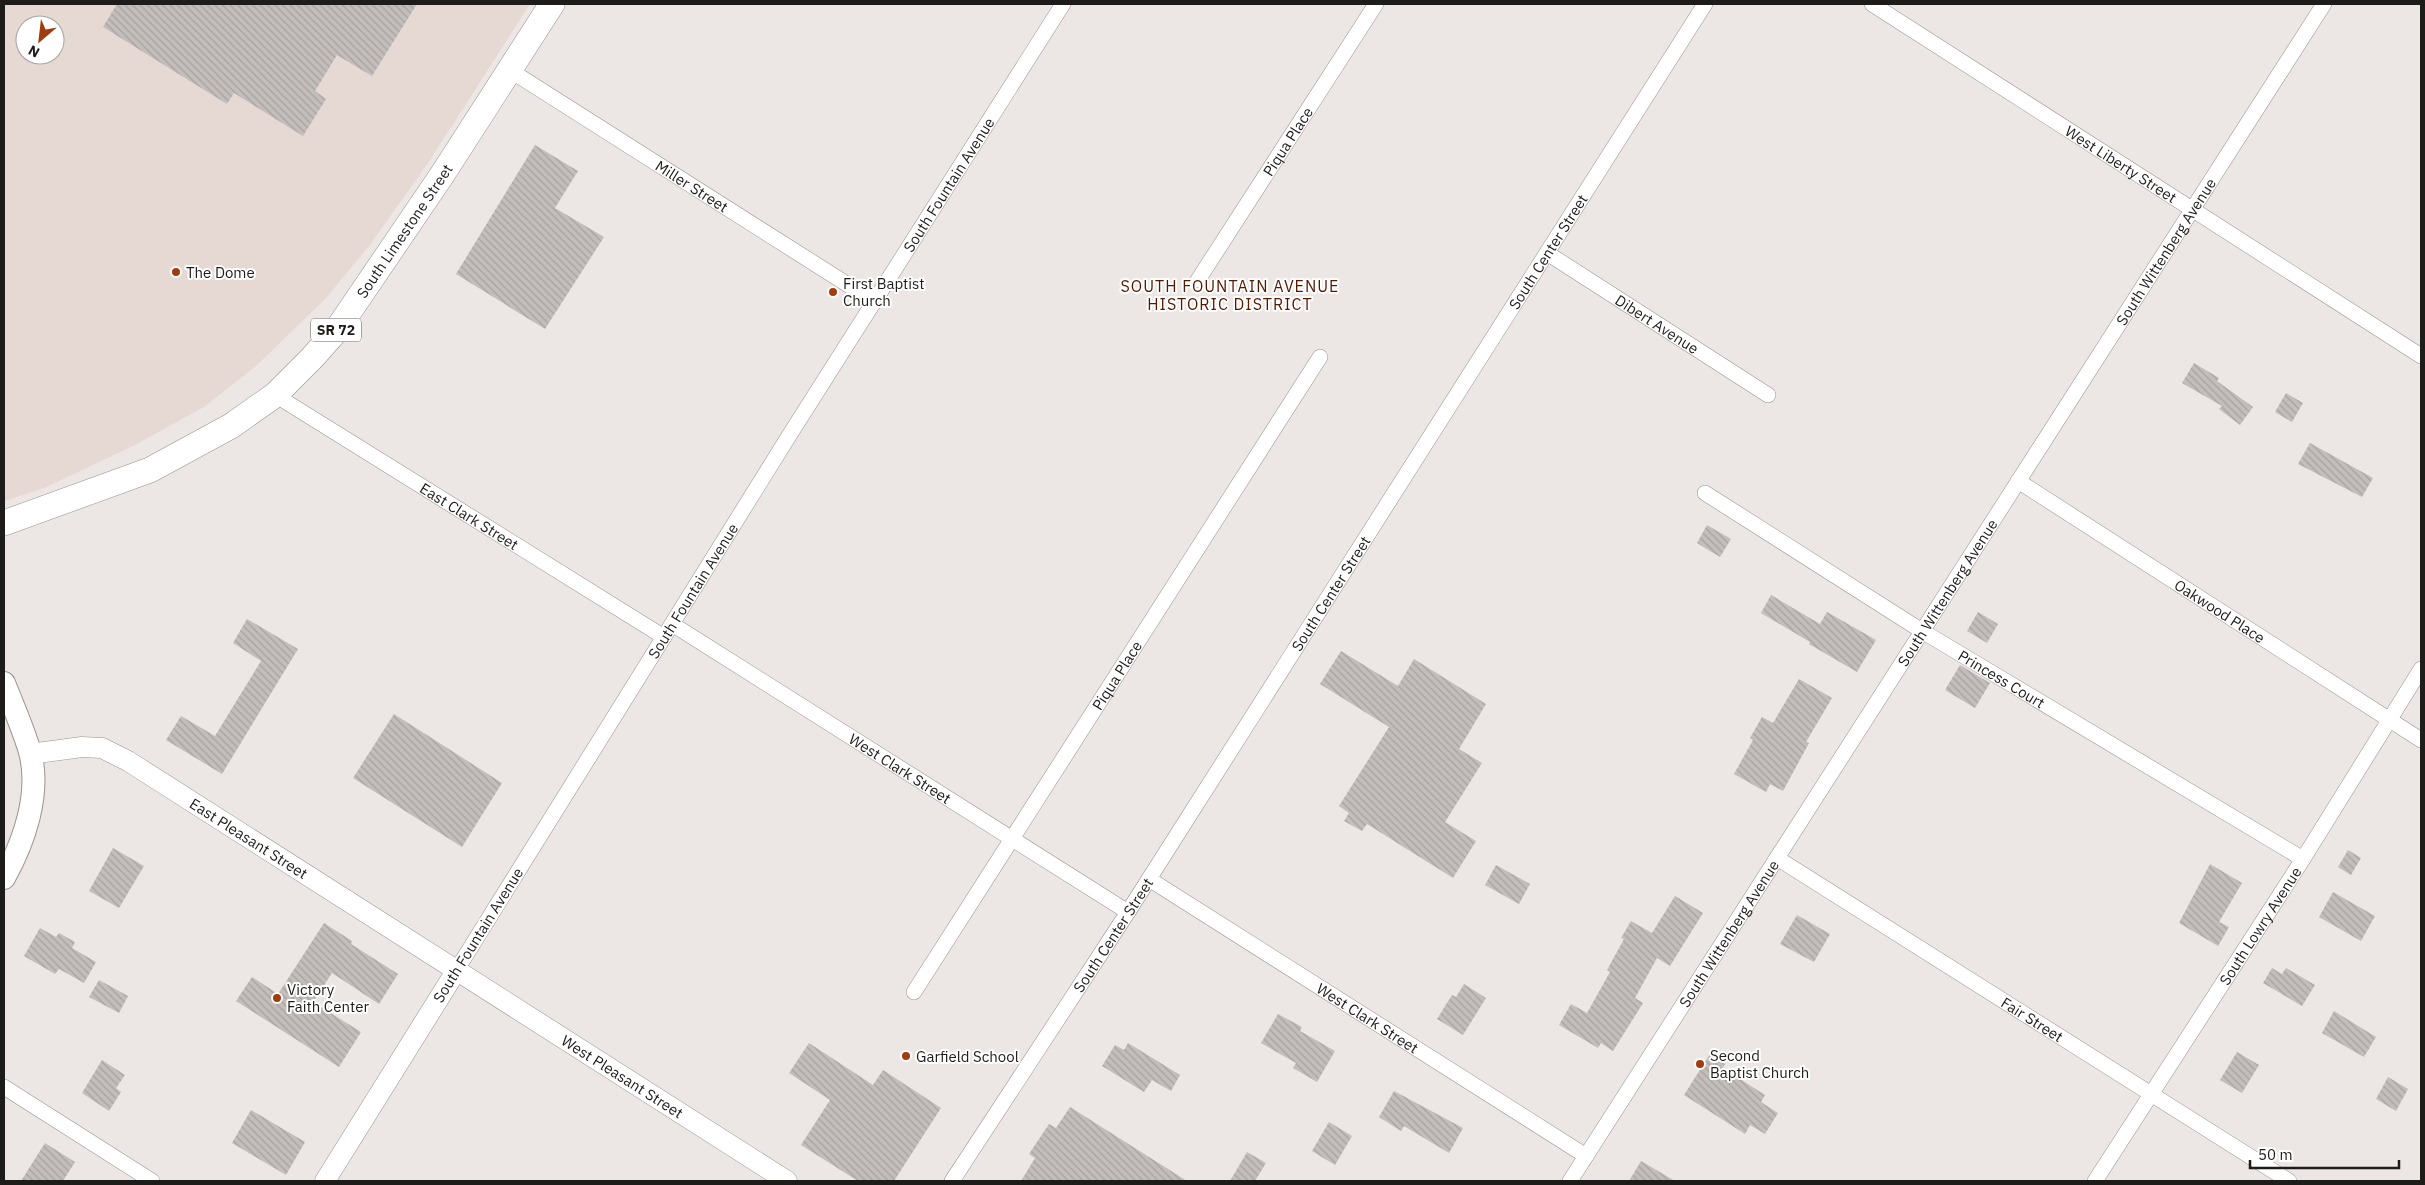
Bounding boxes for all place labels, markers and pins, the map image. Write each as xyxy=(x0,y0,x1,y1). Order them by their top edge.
place label: The Dome xyxy=(186,263,255,282)
marker: The Dome xyxy=(170,266,182,278)
place label: First Baptist Church xyxy=(843,274,925,310)
marker: First Baptist Church xyxy=(827,286,839,298)
place label: Victory Faith Center xyxy=(287,980,369,1016)
marker: Victory Faith Center xyxy=(271,992,283,1004)
place label: Second Baptist Church xyxy=(1710,1046,1809,1082)
place label: Garfield School xyxy=(916,1047,1019,1066)
marker: Garfield School xyxy=(900,1050,912,1062)
marker: Second Baptist Church xyxy=(1694,1058,1706,1070)

